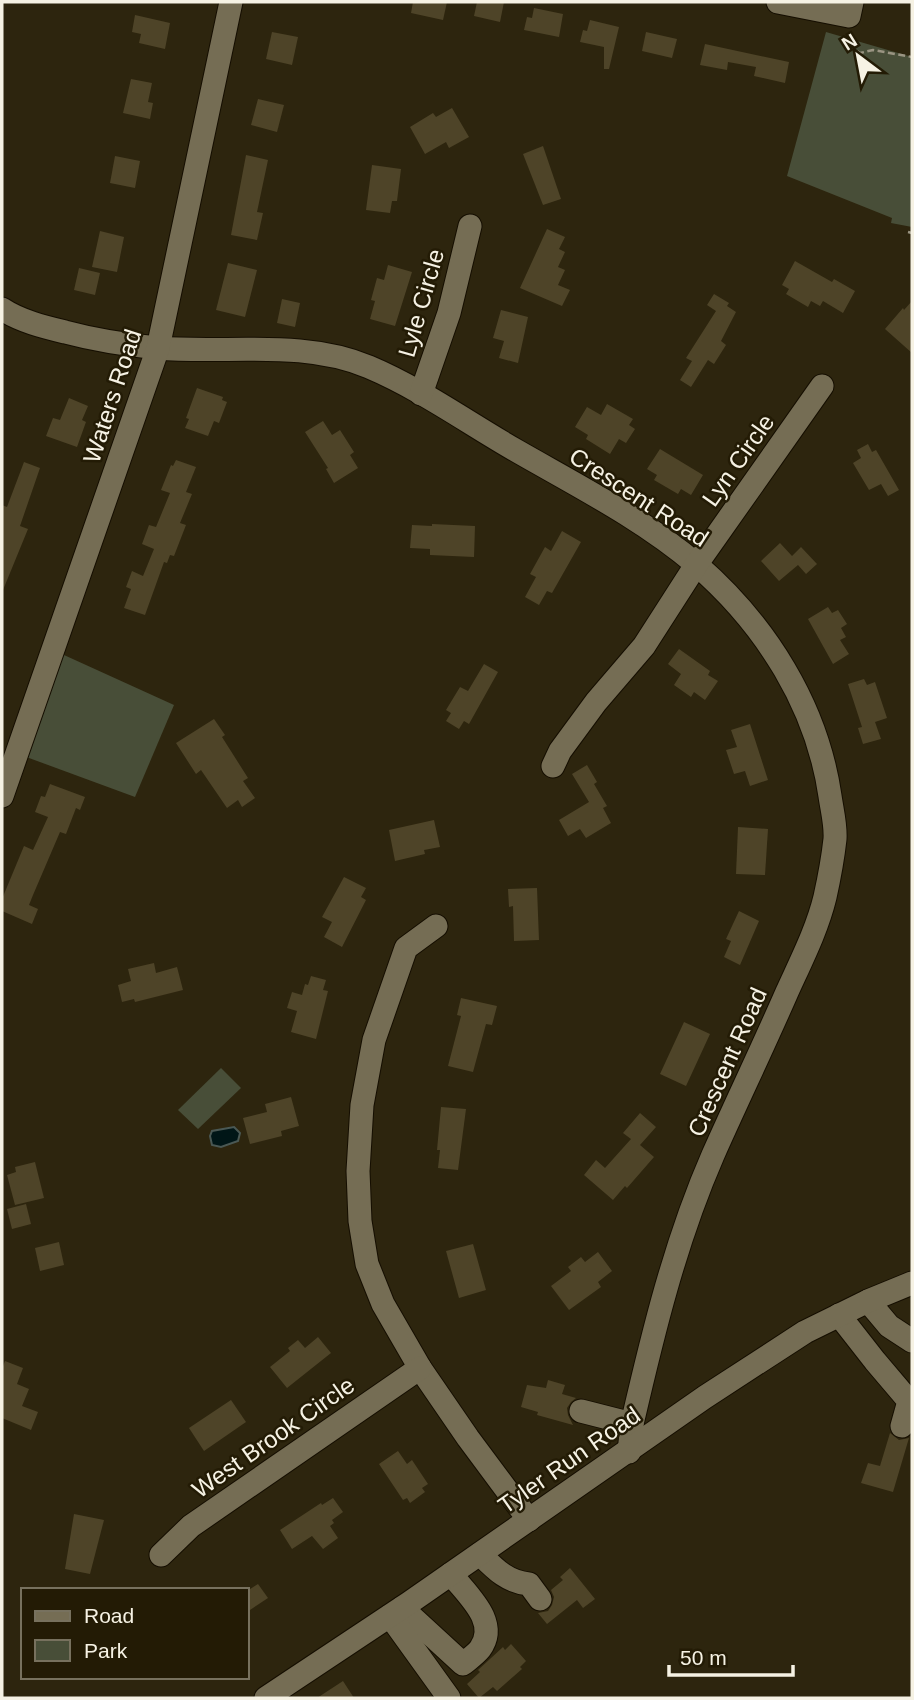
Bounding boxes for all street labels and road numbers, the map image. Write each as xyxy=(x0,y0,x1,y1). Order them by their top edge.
street label: Lyle Circle xyxy=(393,246,449,360)
street label: Waters Road xyxy=(78,326,146,466)
street label: Lyn Circle xyxy=(697,409,779,511)
street label: Crescent Road xyxy=(565,442,713,552)
street label: Crescent Road xyxy=(682,983,772,1141)
street label: West Brook Circle xyxy=(187,1371,359,1503)
street label: Tyler Run Road xyxy=(493,1401,645,1519)

